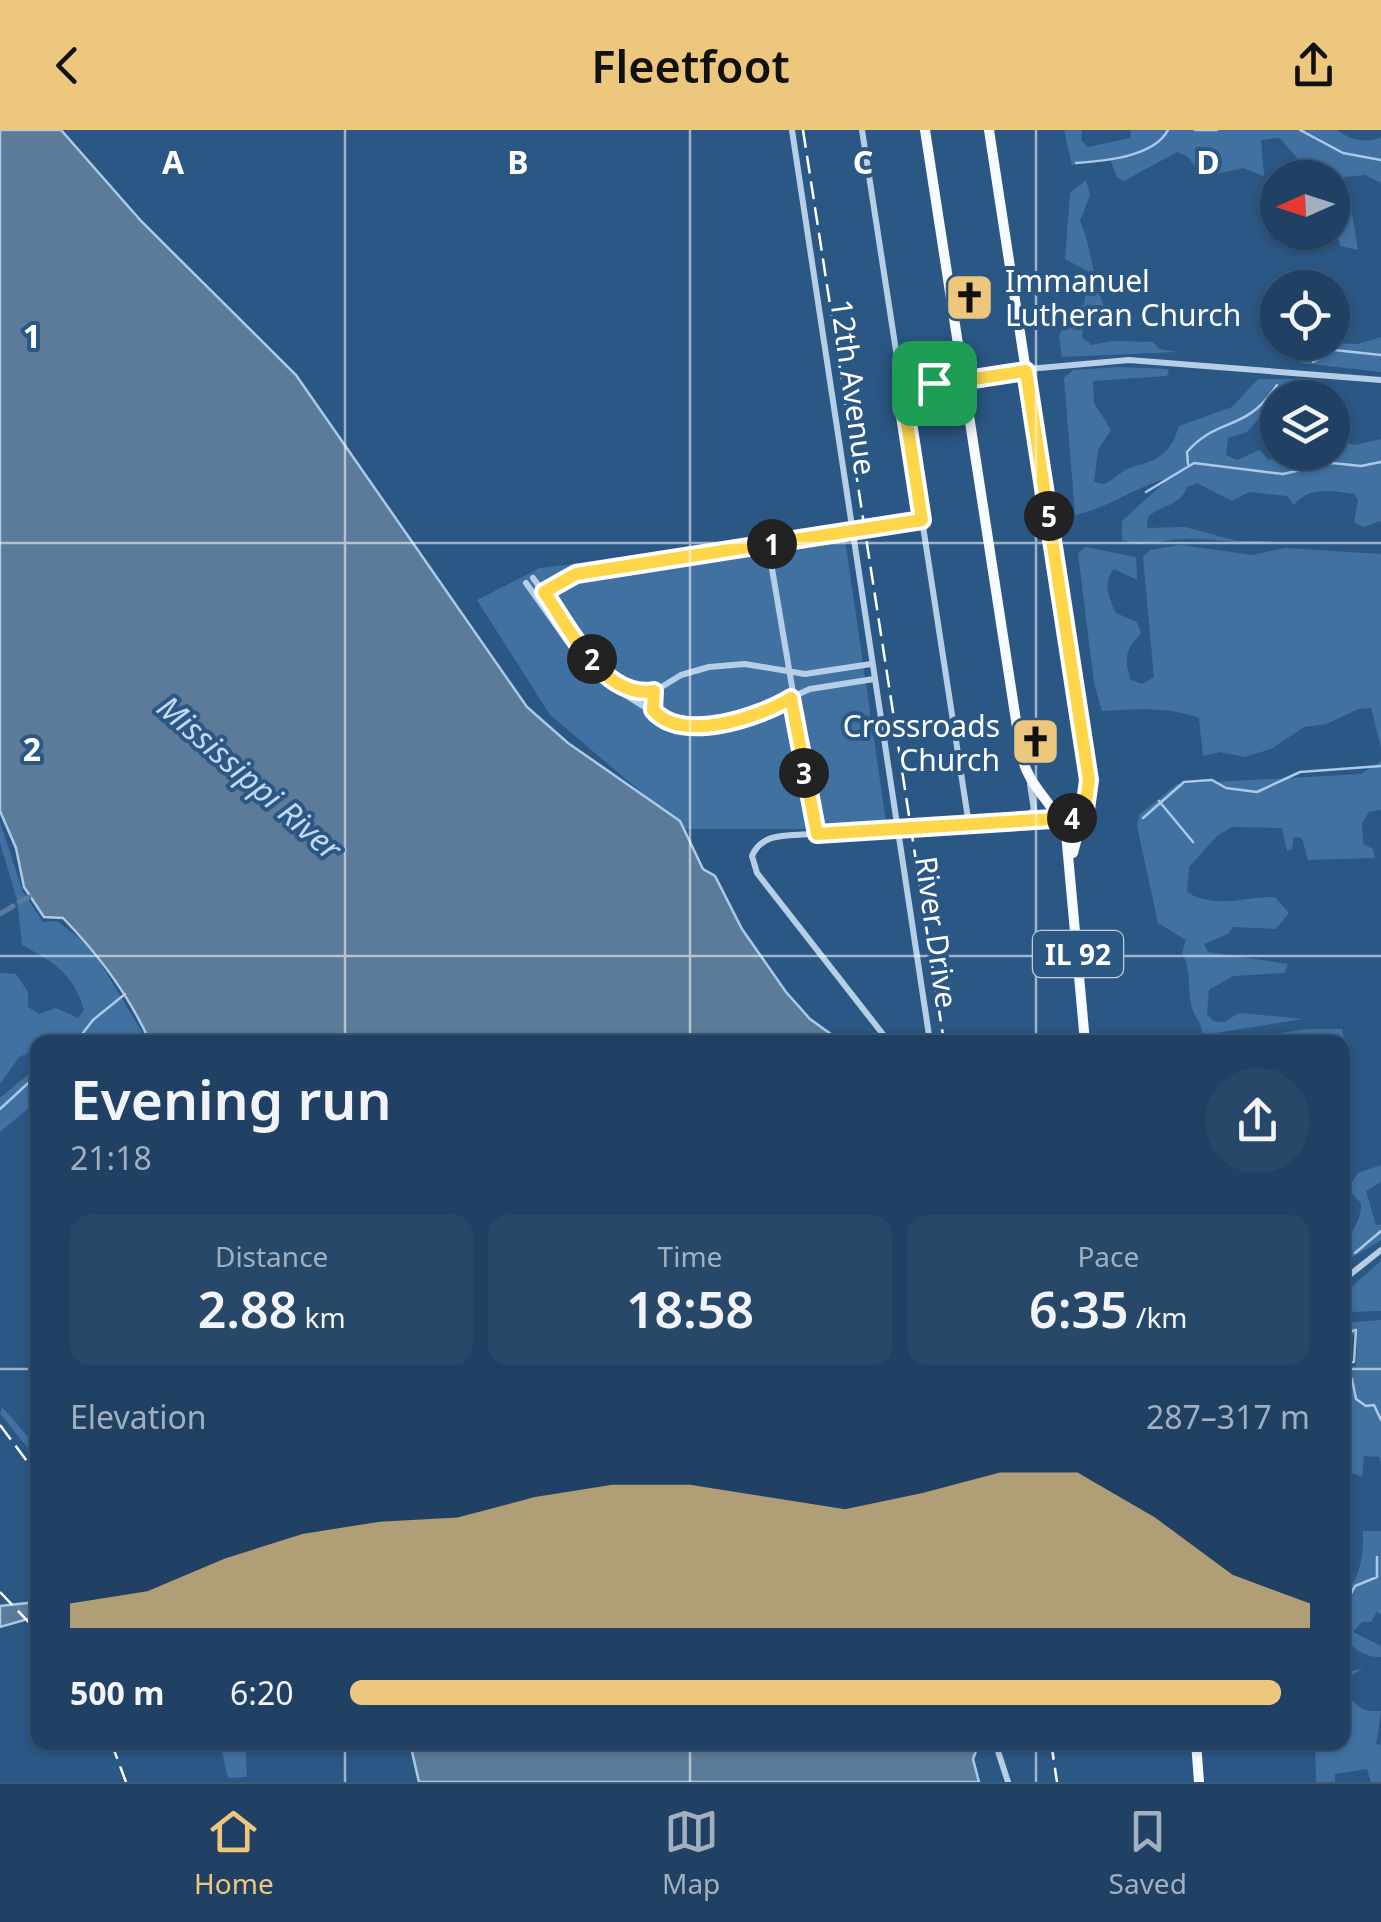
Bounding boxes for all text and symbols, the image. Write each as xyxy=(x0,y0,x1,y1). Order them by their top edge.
text: Fleetfoot xyxy=(591,35,790,96)
icon: back xyxy=(40,38,95,93)
icon: share xyxy=(1286,38,1341,93)
text: A xyxy=(162,140,185,183)
text: B xyxy=(507,140,529,183)
text: C xyxy=(853,140,873,183)
text: D xyxy=(1196,140,1220,183)
north arrow xyxy=(1260,160,1350,250)
map controls xyxy=(1260,160,1350,470)
place label: Immanuel Lutheran Church xyxy=(1005,260,1241,335)
button: locate xyxy=(1260,270,1350,360)
church icon: Immanuel Lutheran Church xyxy=(944,271,996,323)
street label: 12th Avenue xyxy=(821,297,887,477)
text: 1 xyxy=(23,314,41,357)
pin xyxy=(892,341,977,426)
icon: arrive xyxy=(907,356,962,411)
button: layers xyxy=(1260,380,1350,470)
pin: 5 xyxy=(1024,491,1074,541)
text: 5 xyxy=(1041,497,1057,535)
pin: 1 xyxy=(747,519,797,569)
text: 1 xyxy=(764,525,780,563)
pin: 2 xyxy=(567,634,617,684)
text: 2 xyxy=(584,640,600,678)
water label: Mississippi River xyxy=(149,685,352,870)
place label: Crossroads Church xyxy=(843,705,1000,780)
church icon: Crossroads Church xyxy=(1009,716,1061,768)
text: 2 xyxy=(23,727,41,770)
pin: 3 xyxy=(779,748,829,798)
text: 3 xyxy=(796,754,812,792)
pin: 4 xyxy=(1047,793,1097,843)
text: 4 xyxy=(1064,799,1080,837)
street label: River Drive xyxy=(906,853,968,1011)
road number: IL 92 xyxy=(1033,931,1123,977)
text: Evening run xyxy=(70,1061,391,1136)
button: share xyxy=(1205,1068,1310,1173)
text: 21:18 xyxy=(70,1136,152,1179)
text: Distance xyxy=(215,1237,328,1275)
text: Time xyxy=(658,1237,722,1275)
text: Pace xyxy=(1077,1237,1139,1275)
text: 2.88 xyxy=(198,1275,297,1343)
text: 18:58 xyxy=(626,1275,754,1343)
text: 6:35 xyxy=(1029,1275,1129,1343)
text: km xyxy=(297,1298,346,1336)
text: /km xyxy=(1129,1298,1188,1336)
text: Elevation xyxy=(70,1395,207,1438)
text: 287–317 m xyxy=(1146,1395,1310,1438)
text: 500 m xyxy=(70,1671,164,1714)
text: 6:20 xyxy=(230,1671,294,1714)
tab: Home xyxy=(194,1804,274,1902)
tab: Map xyxy=(662,1804,720,1902)
tab: Saved xyxy=(1109,1804,1187,1902)

